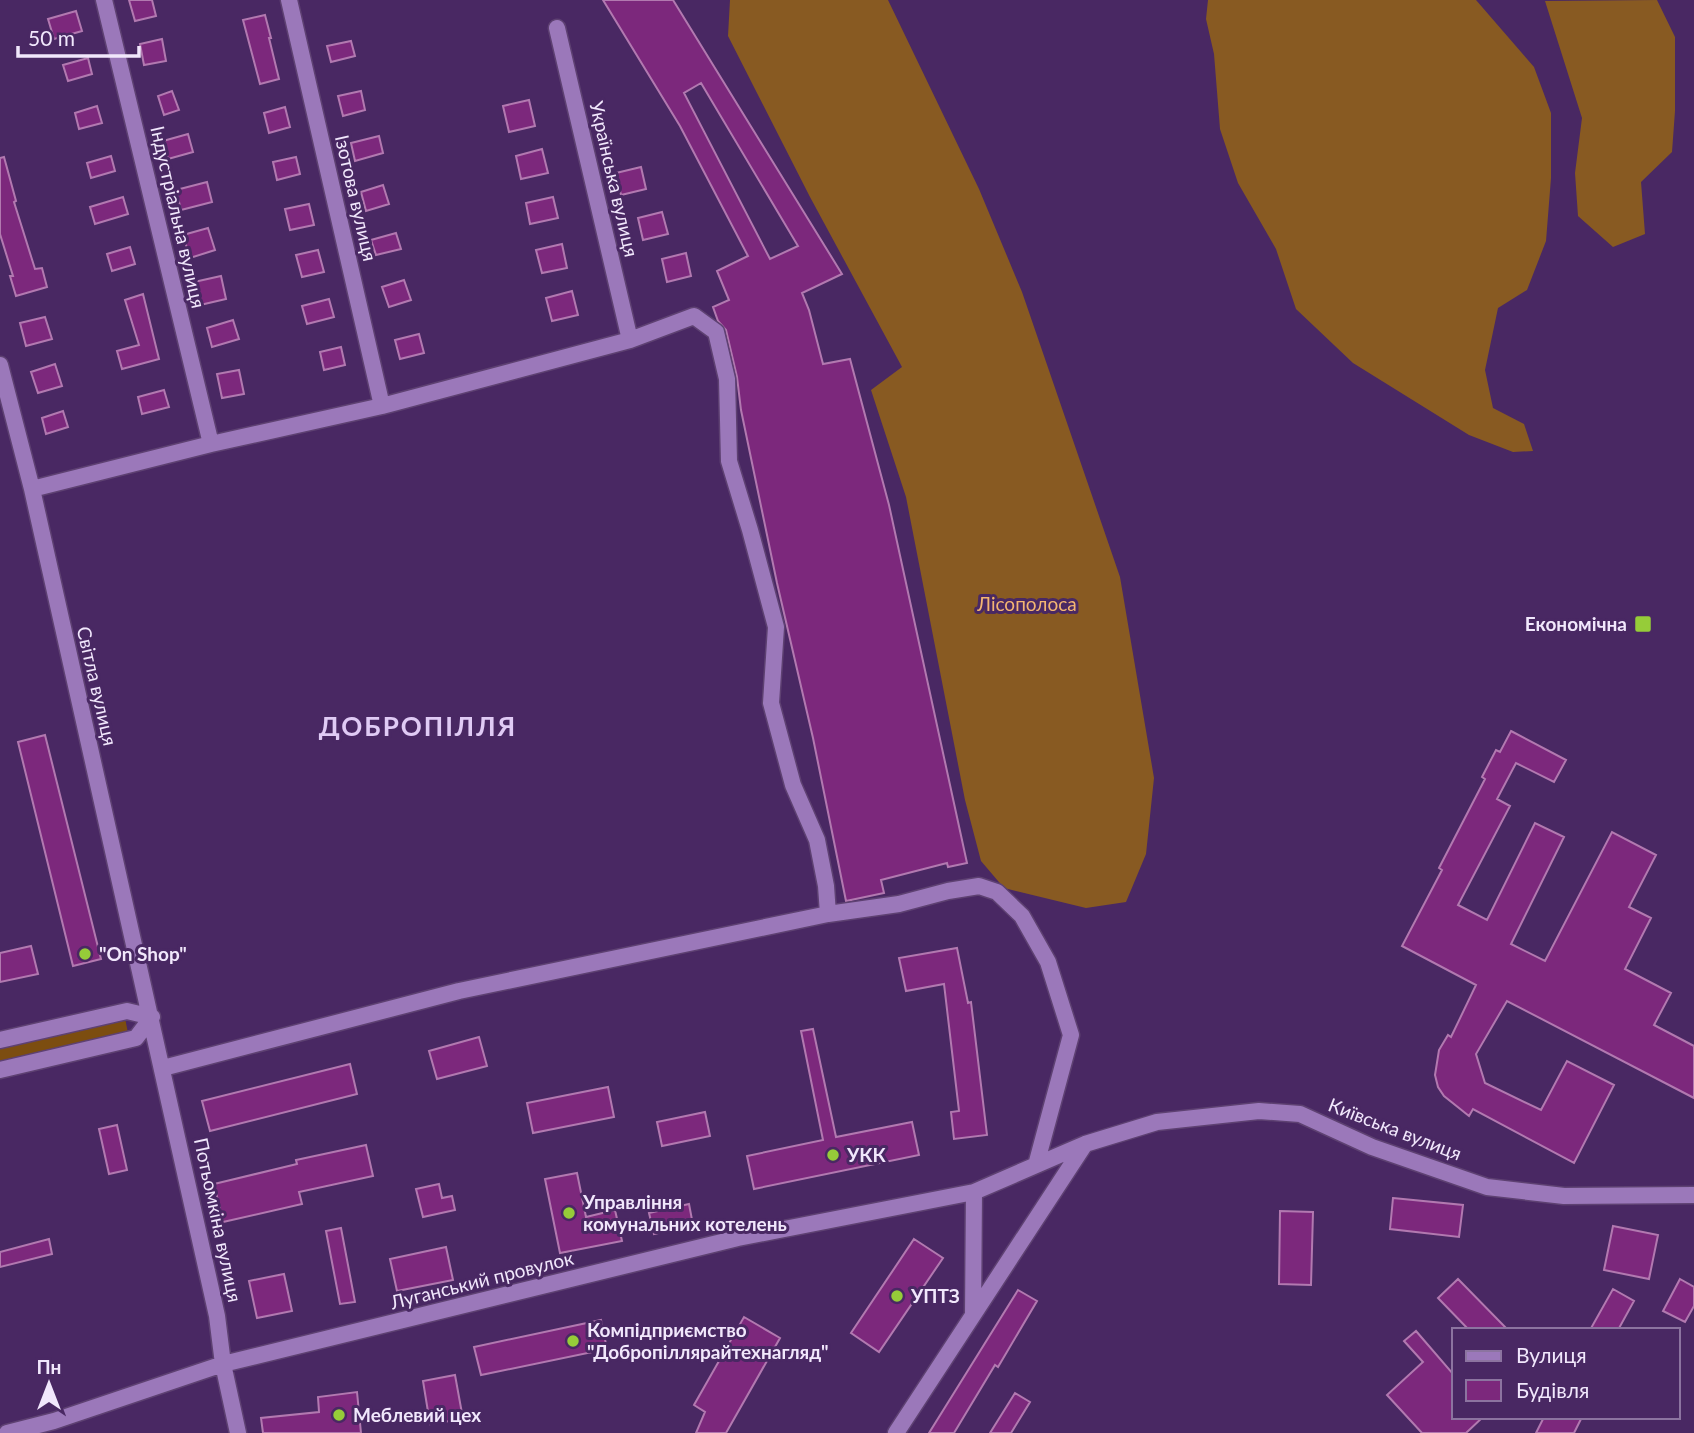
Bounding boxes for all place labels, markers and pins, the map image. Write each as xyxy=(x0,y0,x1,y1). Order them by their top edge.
place label: Економічна xyxy=(1525,612,1627,635)
marker: Економічна xyxy=(1633,614,1653,634)
place label: "On Shop" xyxy=(99,942,187,965)
marker: "On Shop" xyxy=(77,946,93,962)
place label: УКК xyxy=(846,1143,886,1166)
marker: УКК xyxy=(825,1147,841,1163)
place label: Управління комунальних котелень xyxy=(582,1190,787,1235)
marker: Управління комунальних котелень xyxy=(561,1205,577,1221)
place label: УПТЗ xyxy=(910,1284,960,1307)
marker: УПТЗ xyxy=(889,1288,905,1304)
place label: Компідприємство "Добропіллярайтехнагляд" xyxy=(587,1318,828,1363)
marker: Компідприємство "Добропіллярайтехнагляд" xyxy=(565,1333,581,1349)
place label: Меблевий цех xyxy=(353,1403,481,1426)
marker: Меблевий цех xyxy=(331,1407,347,1423)

